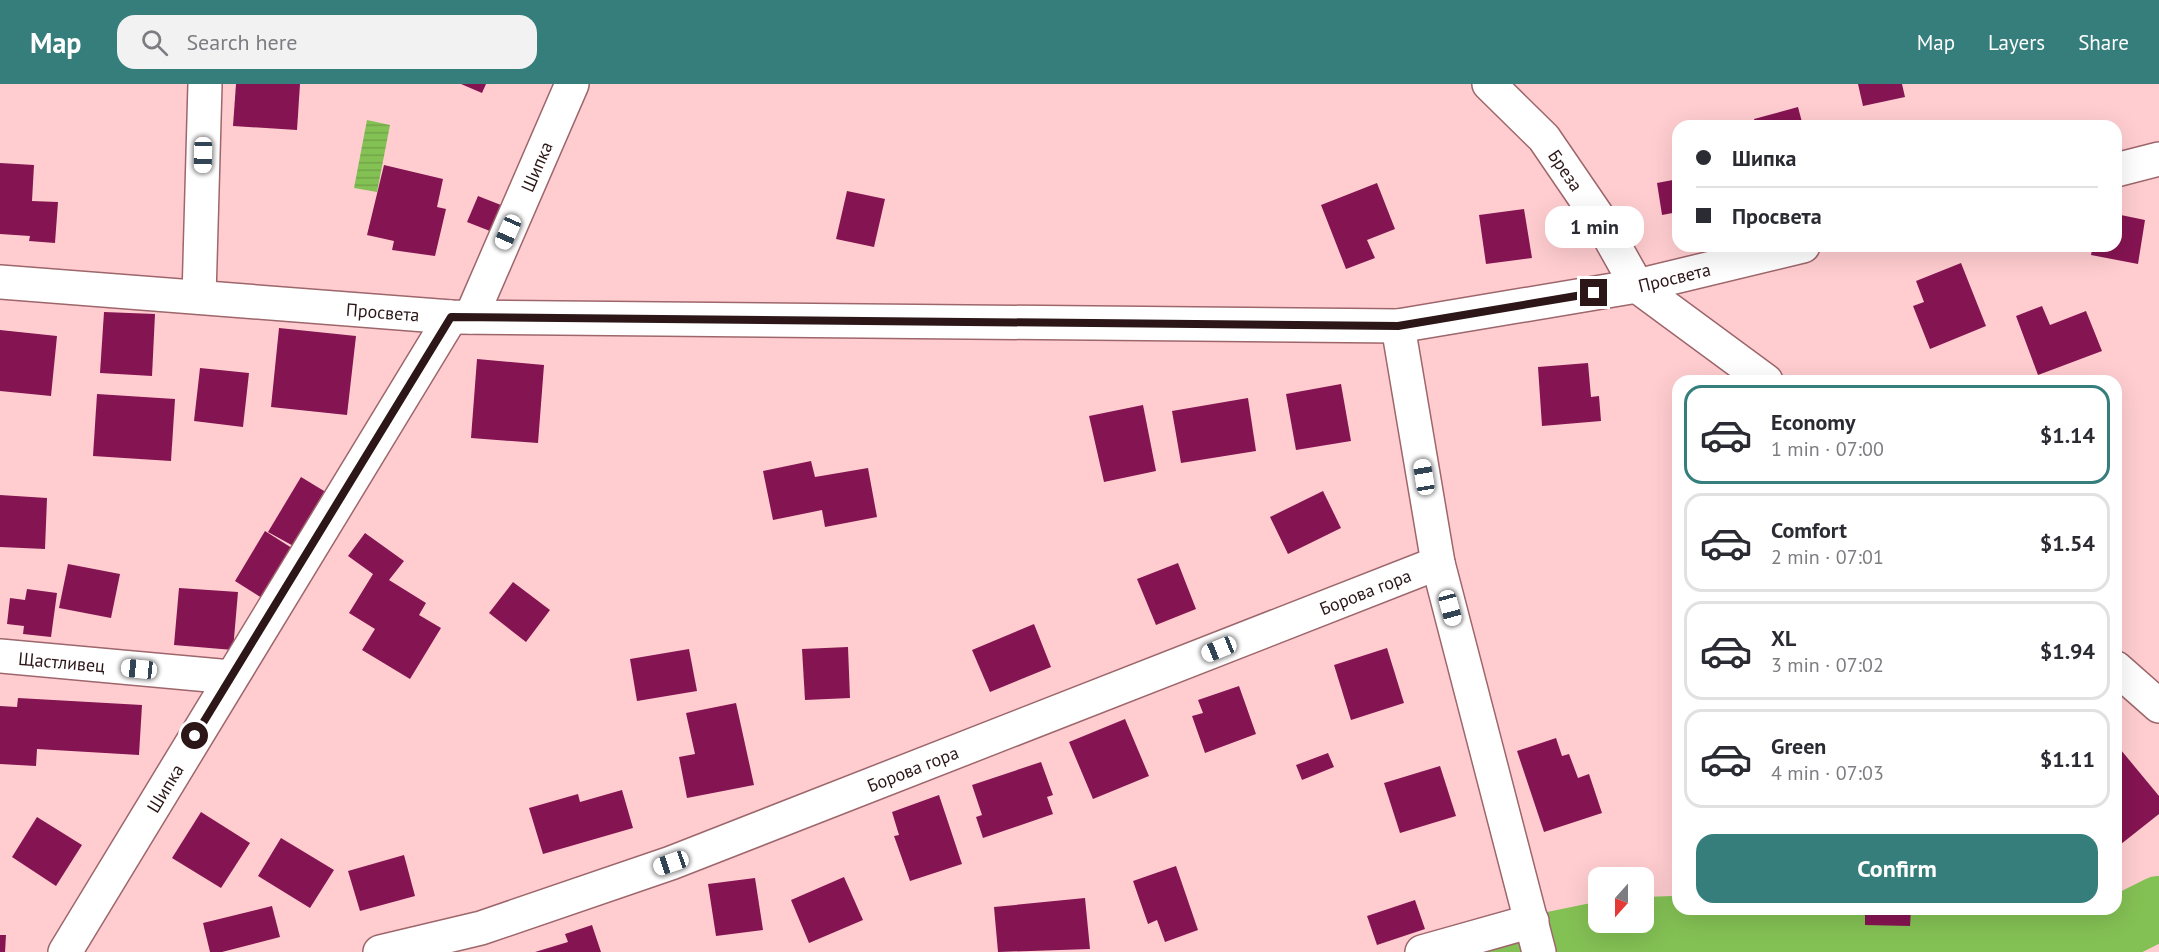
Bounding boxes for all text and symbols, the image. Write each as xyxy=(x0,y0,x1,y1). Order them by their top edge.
search box xyxy=(117,15,537,69)
text: Map xyxy=(30,24,81,61)
icon: search xyxy=(138,26,171,59)
text: Search here xyxy=(186,28,297,56)
text: Map xyxy=(1917,29,1955,56)
text: Layers xyxy=(1988,29,2045,56)
text: Share xyxy=(2078,29,2129,56)
car xyxy=(194,137,212,173)
street label: Шипка xyxy=(515,138,557,195)
text: Шипка xyxy=(1732,144,1796,172)
street label: Бреза xyxy=(1544,145,1588,195)
text: Просвета xyxy=(1732,202,1822,230)
callout: 1 min xyxy=(1544,206,1644,248)
car xyxy=(492,212,524,252)
text: 1 min xyxy=(1570,214,1619,240)
street label: Просвета xyxy=(1636,257,1713,297)
route end xyxy=(1580,279,1607,306)
street label: Просвета xyxy=(345,297,420,326)
icon: car xyxy=(1699,408,1753,462)
text: Economy xyxy=(1771,408,1855,436)
text: $1.14 xyxy=(2040,421,2095,449)
text: 1 min · 07:00 xyxy=(1771,436,1884,462)
car xyxy=(1412,458,1436,496)
icon: car xyxy=(1699,516,1753,570)
text: Comfort xyxy=(1771,516,1847,544)
text: $1.54 xyxy=(2040,529,2095,557)
text: 2 min · 07:01 xyxy=(1771,544,1884,570)
street label: Борова гора xyxy=(1316,563,1414,620)
car xyxy=(1437,588,1463,628)
icon: car xyxy=(1699,624,1753,678)
text: XL xyxy=(1771,624,1796,652)
car xyxy=(1199,634,1239,664)
text: $1.94 xyxy=(2040,637,2095,665)
street label: Щастливец xyxy=(17,646,106,677)
text: 3 min · 07:02 xyxy=(1771,652,1884,678)
car xyxy=(120,658,158,680)
route start xyxy=(181,722,208,749)
icon: car xyxy=(1699,732,1753,786)
text: Green xyxy=(1771,732,1826,760)
street label: Борова гора xyxy=(863,740,962,797)
text: $1.11 xyxy=(2040,745,2095,773)
street label: Шипка xyxy=(141,759,188,816)
text: 4 min · 07:03 xyxy=(1771,760,1884,786)
button: Confirm xyxy=(1696,834,2098,903)
car xyxy=(651,849,691,877)
north arrow xyxy=(1588,867,1654,933)
map controls xyxy=(1588,867,1654,933)

